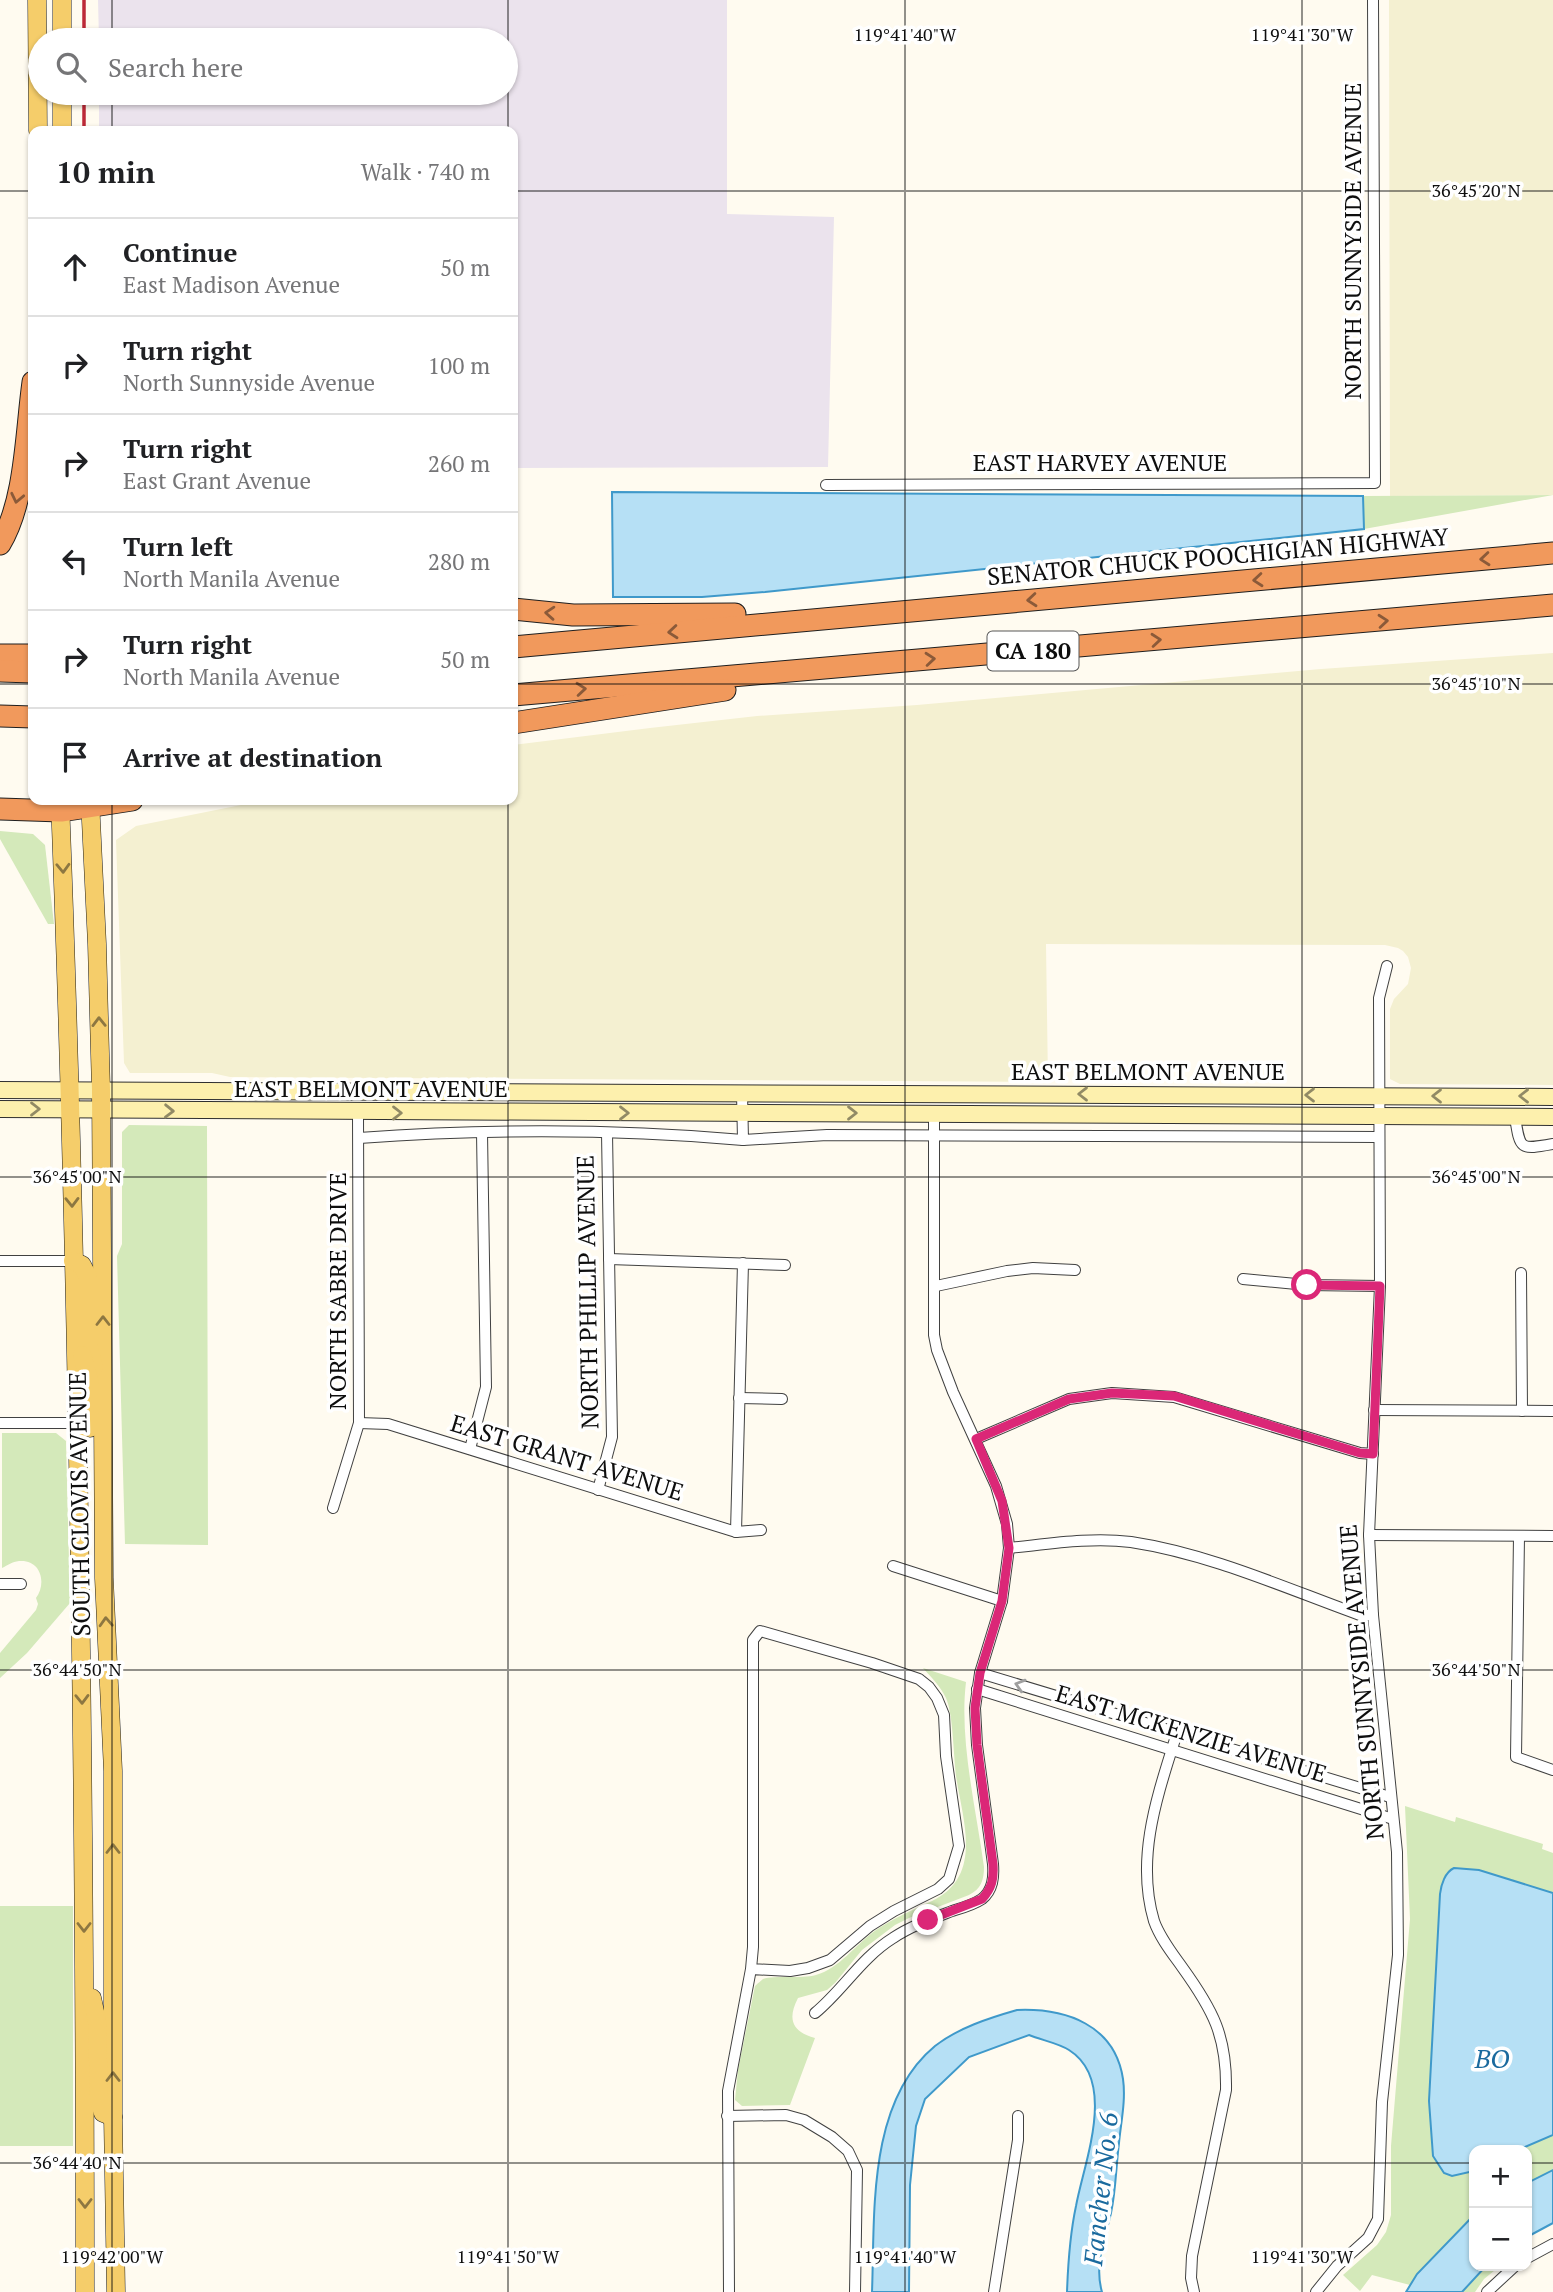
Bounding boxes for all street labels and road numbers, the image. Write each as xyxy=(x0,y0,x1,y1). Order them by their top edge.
street label: NORTH SUNNYSIDE AVENUE xyxy=(1336,83,1368,399)
street label: EAST HARVEY AVENUE xyxy=(973,446,1227,478)
street label: SENATOR CHUCK POOCHIGIAN HIGHWAY xyxy=(986,520,1451,592)
road number: CA 180 xyxy=(988,632,1078,670)
street label: EAST BELMONT AVENUE xyxy=(1011,1055,1285,1087)
street label: EAST BELMONT AVENUE xyxy=(234,1072,508,1104)
street label: NORTH PHILLIP AVENUE xyxy=(569,1155,605,1429)
street label: NORTH SABRE DRIVE xyxy=(321,1172,353,1410)
street label: SOUTH CLOVIS AVENUE xyxy=(61,1371,97,1637)
street label: EAST GRANT AVENUE xyxy=(447,1406,688,1508)
street label: NORTH SUNNYSIDE AVENUE xyxy=(1331,1523,1391,1841)
street label: EAST MCKENZIE AVENUE xyxy=(1052,1677,1331,1790)

